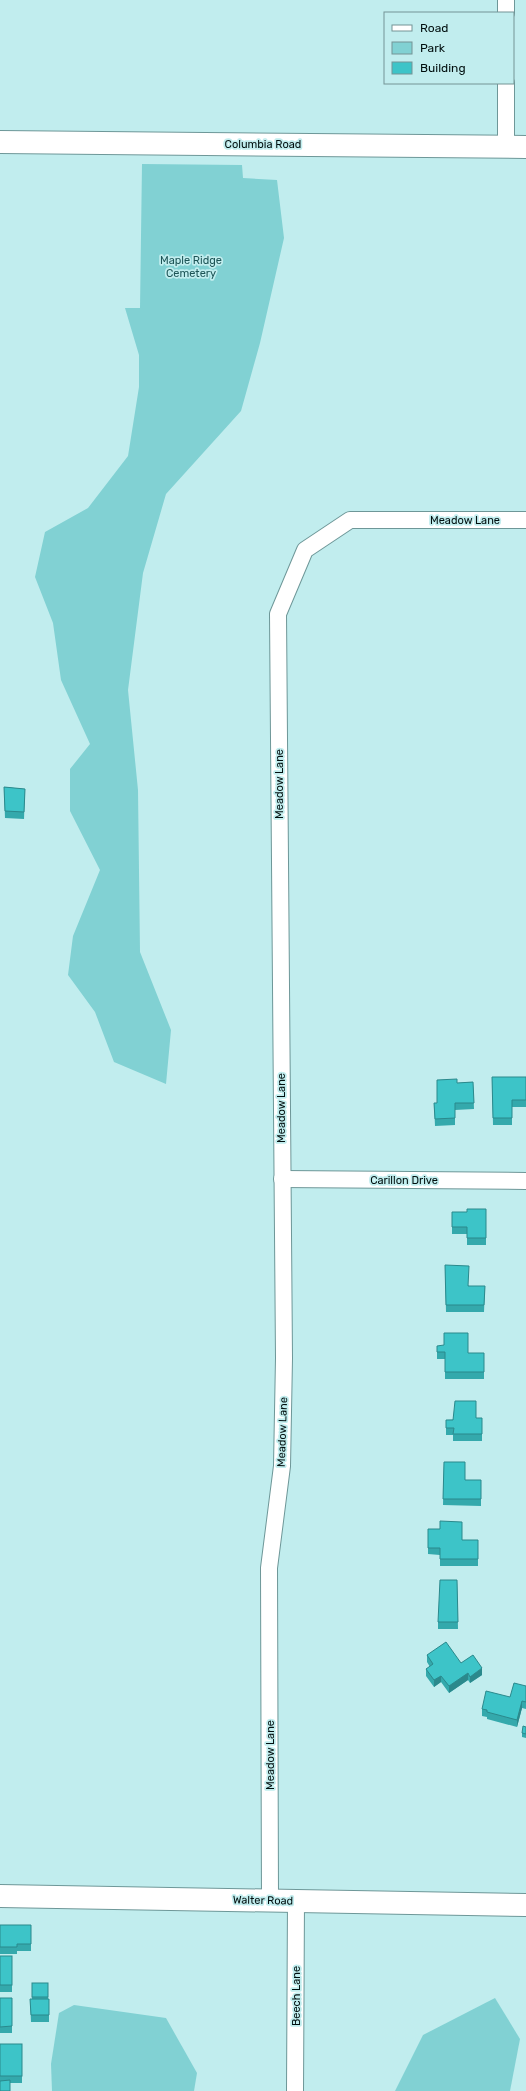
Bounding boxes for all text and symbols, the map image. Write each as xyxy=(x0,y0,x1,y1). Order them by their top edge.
legend xyxy=(384,12,514,84)
text: Road xyxy=(420,21,448,35)
text: Park xyxy=(420,41,446,55)
text: Building xyxy=(420,61,466,75)
street label: Columbia Road xyxy=(225,138,301,151)
park label: Maple Ridge Cemetery xyxy=(160,254,222,280)
street label: Meadow Lane xyxy=(430,514,500,527)
street label: Meadow Lane xyxy=(273,749,286,819)
street label: Meadow Lane xyxy=(275,1073,288,1143)
street label: Carillon Drive xyxy=(370,1174,438,1187)
street label: Meadow Lane xyxy=(275,1397,290,1467)
street label: Meadow Lane xyxy=(264,1720,277,1790)
street label: Walter Road xyxy=(233,1893,293,1908)
street label: Beech Lane xyxy=(290,1966,303,2026)

